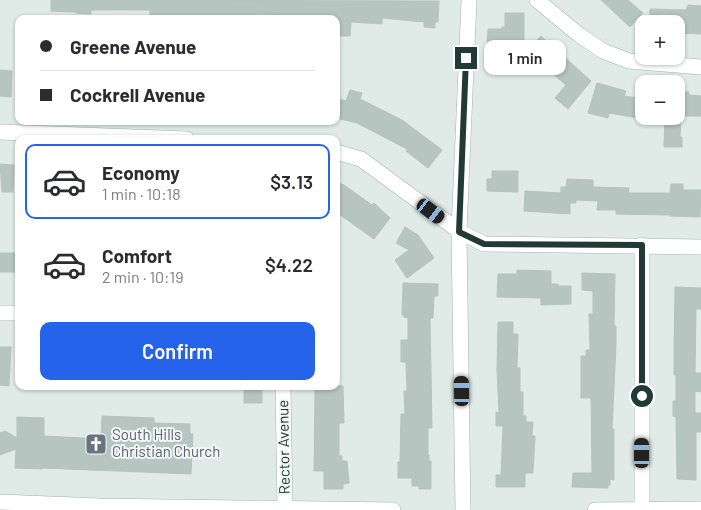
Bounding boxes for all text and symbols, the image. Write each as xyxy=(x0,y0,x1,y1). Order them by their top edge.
map controls xyxy=(635,15,685,125)
button: + xyxy=(635,15,685,65)
text: Greene Avenue xyxy=(70,35,196,58)
callout: 1 min xyxy=(484,40,566,76)
route end xyxy=(455,47,477,69)
text: 1 min xyxy=(508,48,542,67)
button: − xyxy=(635,75,685,125)
text: Cockrell Avenue xyxy=(70,83,205,106)
icon: car xyxy=(42,159,87,204)
text: Economy xyxy=(102,161,180,184)
text: $3.13 xyxy=(270,170,313,193)
text: 1 min · 10:18 xyxy=(102,184,181,203)
car xyxy=(414,196,447,226)
icon: car xyxy=(42,242,87,287)
text: Comfort xyxy=(102,244,172,267)
text: $4.22 xyxy=(265,253,313,276)
text: 2 min · 10:19 xyxy=(102,267,183,286)
button: Confirm xyxy=(40,322,315,380)
car xyxy=(454,376,469,406)
route start xyxy=(631,385,653,407)
street label: Rector Avenue xyxy=(273,400,293,494)
place label: South Hills Christian Church xyxy=(112,425,220,460)
church icon: South Hills Christian Church xyxy=(84,432,108,456)
car xyxy=(634,438,649,468)

